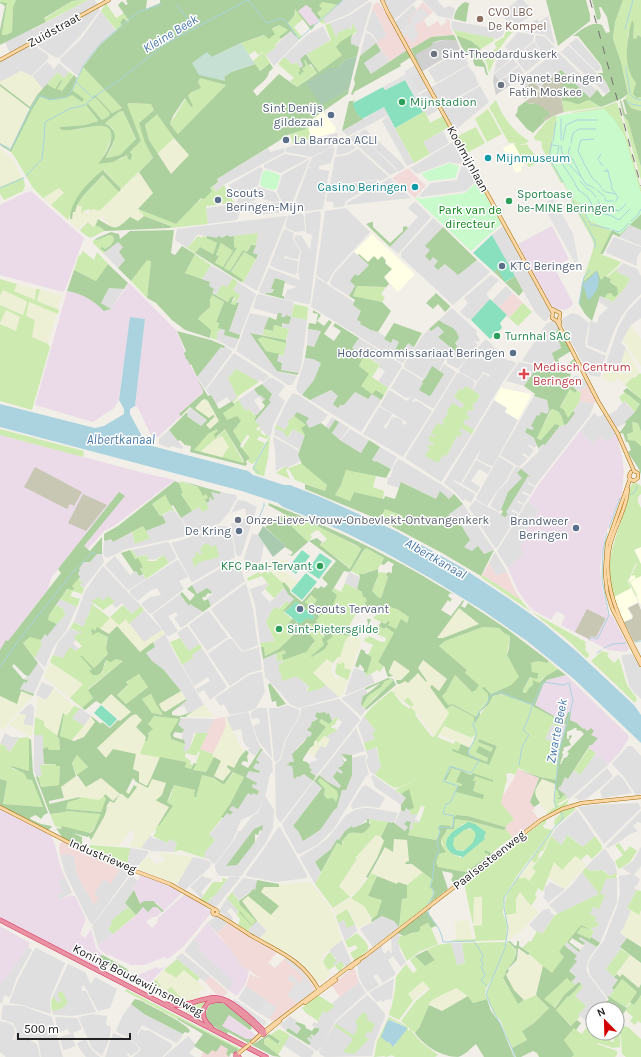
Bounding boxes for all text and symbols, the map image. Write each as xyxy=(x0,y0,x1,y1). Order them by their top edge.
place label: CVO LBC De Kompel xyxy=(488,5,547,33)
street label: Zuidstraat xyxy=(25,10,83,50)
water label: Kleine Beek xyxy=(140,11,201,56)
marker: CVO LBC De Kompel xyxy=(475,14,485,24)
place label: Sint-Theodarduskerk xyxy=(442,47,558,61)
marker: Sint-Theodarduskerk xyxy=(429,49,439,59)
place label: Diyanet Beringen Fatih Moskee xyxy=(509,71,602,99)
marker: Diyanet Beringen Fatih Moskee xyxy=(496,80,506,90)
place label: Mijnstadion xyxy=(410,95,477,109)
marker: Mijnstadion xyxy=(397,97,407,107)
place label: Sint Denijs gildezaal xyxy=(263,101,323,129)
marker: Sint Denijs gildezaal xyxy=(326,110,336,120)
street label: Koolmijnlaan xyxy=(444,124,492,194)
place label: La Barraca ACLI xyxy=(294,133,377,147)
marker: La Barraca ACLI xyxy=(281,135,291,145)
place label: Mijnmuseum xyxy=(496,151,570,165)
marker: Mijnmuseum xyxy=(483,153,493,163)
place label: Casino Beringen xyxy=(318,180,407,194)
marker: Casino Beringen xyxy=(410,182,420,192)
place label: Scouts Beringen-Mijn xyxy=(226,186,304,214)
place label: Sportoase be-MINE Beringen xyxy=(517,187,615,215)
marker: Scouts Beringen-Mijn xyxy=(213,195,223,205)
marker: Sportoase be-MINE Beringen xyxy=(504,196,514,206)
park label: Park van de directeur xyxy=(438,203,502,231)
place label: KTC Beringen xyxy=(510,259,582,273)
marker: KTC Beringen xyxy=(497,261,507,271)
place label: Turnhal SAC xyxy=(505,329,571,343)
marker: Turnhal SAC xyxy=(492,331,502,341)
place label: Hoofdcommissariaat Beringen xyxy=(337,346,505,360)
marker: Hoofdcommissariaat Beringen xyxy=(508,348,518,358)
place label: Medisch Centrum Beringen xyxy=(533,360,631,388)
marker: Medisch Centrum Beringen xyxy=(518,368,530,380)
water label: Albertkanaal xyxy=(87,432,155,447)
place label: Onze-Lieve-Vrouw-Onbevlekt-Ontvangenkerk xyxy=(246,513,489,527)
place label: Brandweer Beringen xyxy=(510,514,569,542)
marker: Onze-Lieve-Vrouw-Onbevlekt-Ontvangenkerk xyxy=(233,515,243,525)
marker: Brandweer Beringen xyxy=(571,523,581,533)
place label: De Kring xyxy=(185,524,231,538)
marker: De Kring xyxy=(234,526,244,536)
water label: Albertkanaal xyxy=(402,535,469,582)
place label: KFC Paal-Tervant xyxy=(221,559,312,573)
marker: KFC Paal-Tervant xyxy=(315,561,325,571)
place label: Scouts Tervant xyxy=(308,602,389,616)
marker: Scouts Tervant xyxy=(295,604,305,614)
place label: Sint-Pietersgilde xyxy=(287,622,378,636)
marker: Sint-Pietersgilde xyxy=(274,624,284,634)
water label: Zwarte Beek xyxy=(543,697,570,765)
street label: Paalsesteenweg xyxy=(450,827,528,893)
street label: Industrieweg xyxy=(67,836,139,876)
street label: Koning Boudewijnsnelweg xyxy=(71,941,206,1019)
north arrow xyxy=(585,1001,625,1041)
text: N xyxy=(595,1005,607,1020)
scale bar xyxy=(18,1015,130,1041)
text: 500 m xyxy=(24,1022,59,1036)

